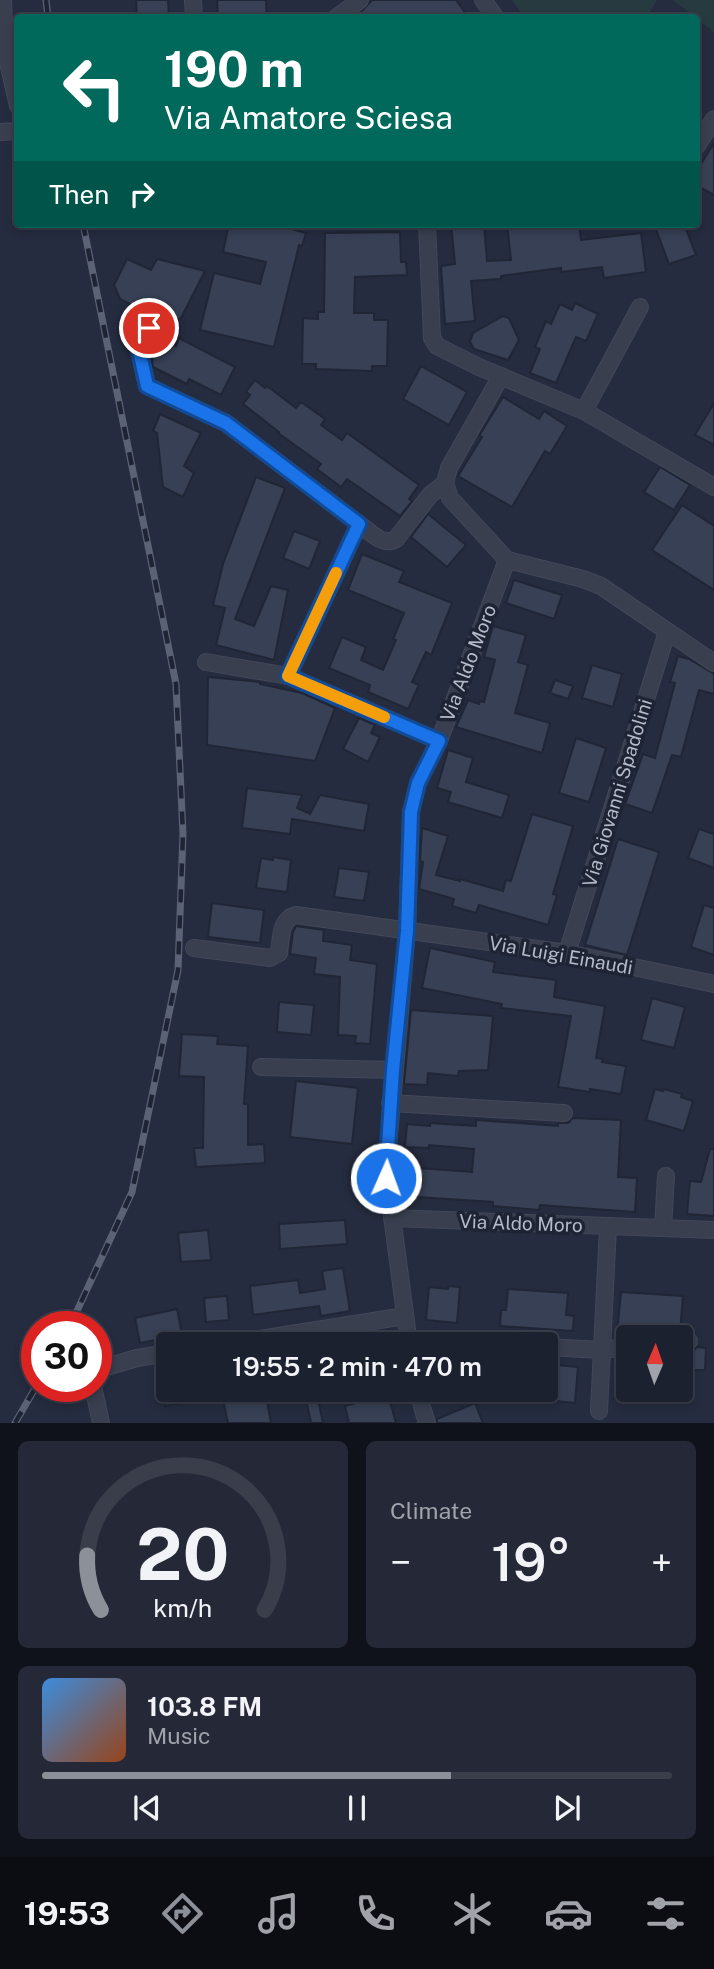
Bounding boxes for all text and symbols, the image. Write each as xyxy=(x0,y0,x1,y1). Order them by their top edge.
text: 190 m xyxy=(164,40,304,98)
icon: left xyxy=(49,42,140,133)
text: Via Amatore Sciesa xyxy=(164,99,453,136)
icon: right xyxy=(123,175,161,213)
text: Then xyxy=(49,179,109,210)
pin xyxy=(119,298,179,358)
icon: arrive xyxy=(130,309,168,347)
street label: Via Aldo Moro xyxy=(436,601,500,725)
street label: Via Giovanni Spadolini xyxy=(578,696,656,890)
street label: Via Luigi Einaudi xyxy=(487,932,635,978)
position arrow xyxy=(349,1141,423,1215)
street label: Via Aldo Moro xyxy=(459,1210,583,1236)
speed limit sign: 30 xyxy=(21,1311,112,1402)
north arrow xyxy=(616,1325,693,1402)
map controls xyxy=(616,1325,693,1402)
text: 19:55 · 2 min · 470 m xyxy=(232,1351,482,1382)
text: Climate xyxy=(390,1497,472,1524)
text: 20 xyxy=(136,1512,230,1597)
text: 19° xyxy=(491,1532,571,1593)
text: − xyxy=(390,1540,411,1585)
text: + xyxy=(651,1540,672,1585)
text: km/h xyxy=(154,1593,212,1623)
text: 103.8 FM xyxy=(147,1691,262,1722)
text: Music xyxy=(147,1722,211,1749)
icon: previous xyxy=(128,1789,166,1827)
icon: pause xyxy=(338,1789,376,1827)
icon: next xyxy=(548,1789,586,1827)
icon: directions xyxy=(158,1889,207,1938)
icon: music xyxy=(254,1889,303,1938)
icon: phone xyxy=(351,1889,400,1938)
icon: climate xyxy=(448,1889,497,1938)
icon: car xyxy=(544,1889,593,1938)
icon: filters xyxy=(641,1889,690,1938)
text: 19:53 xyxy=(24,1895,110,1932)

